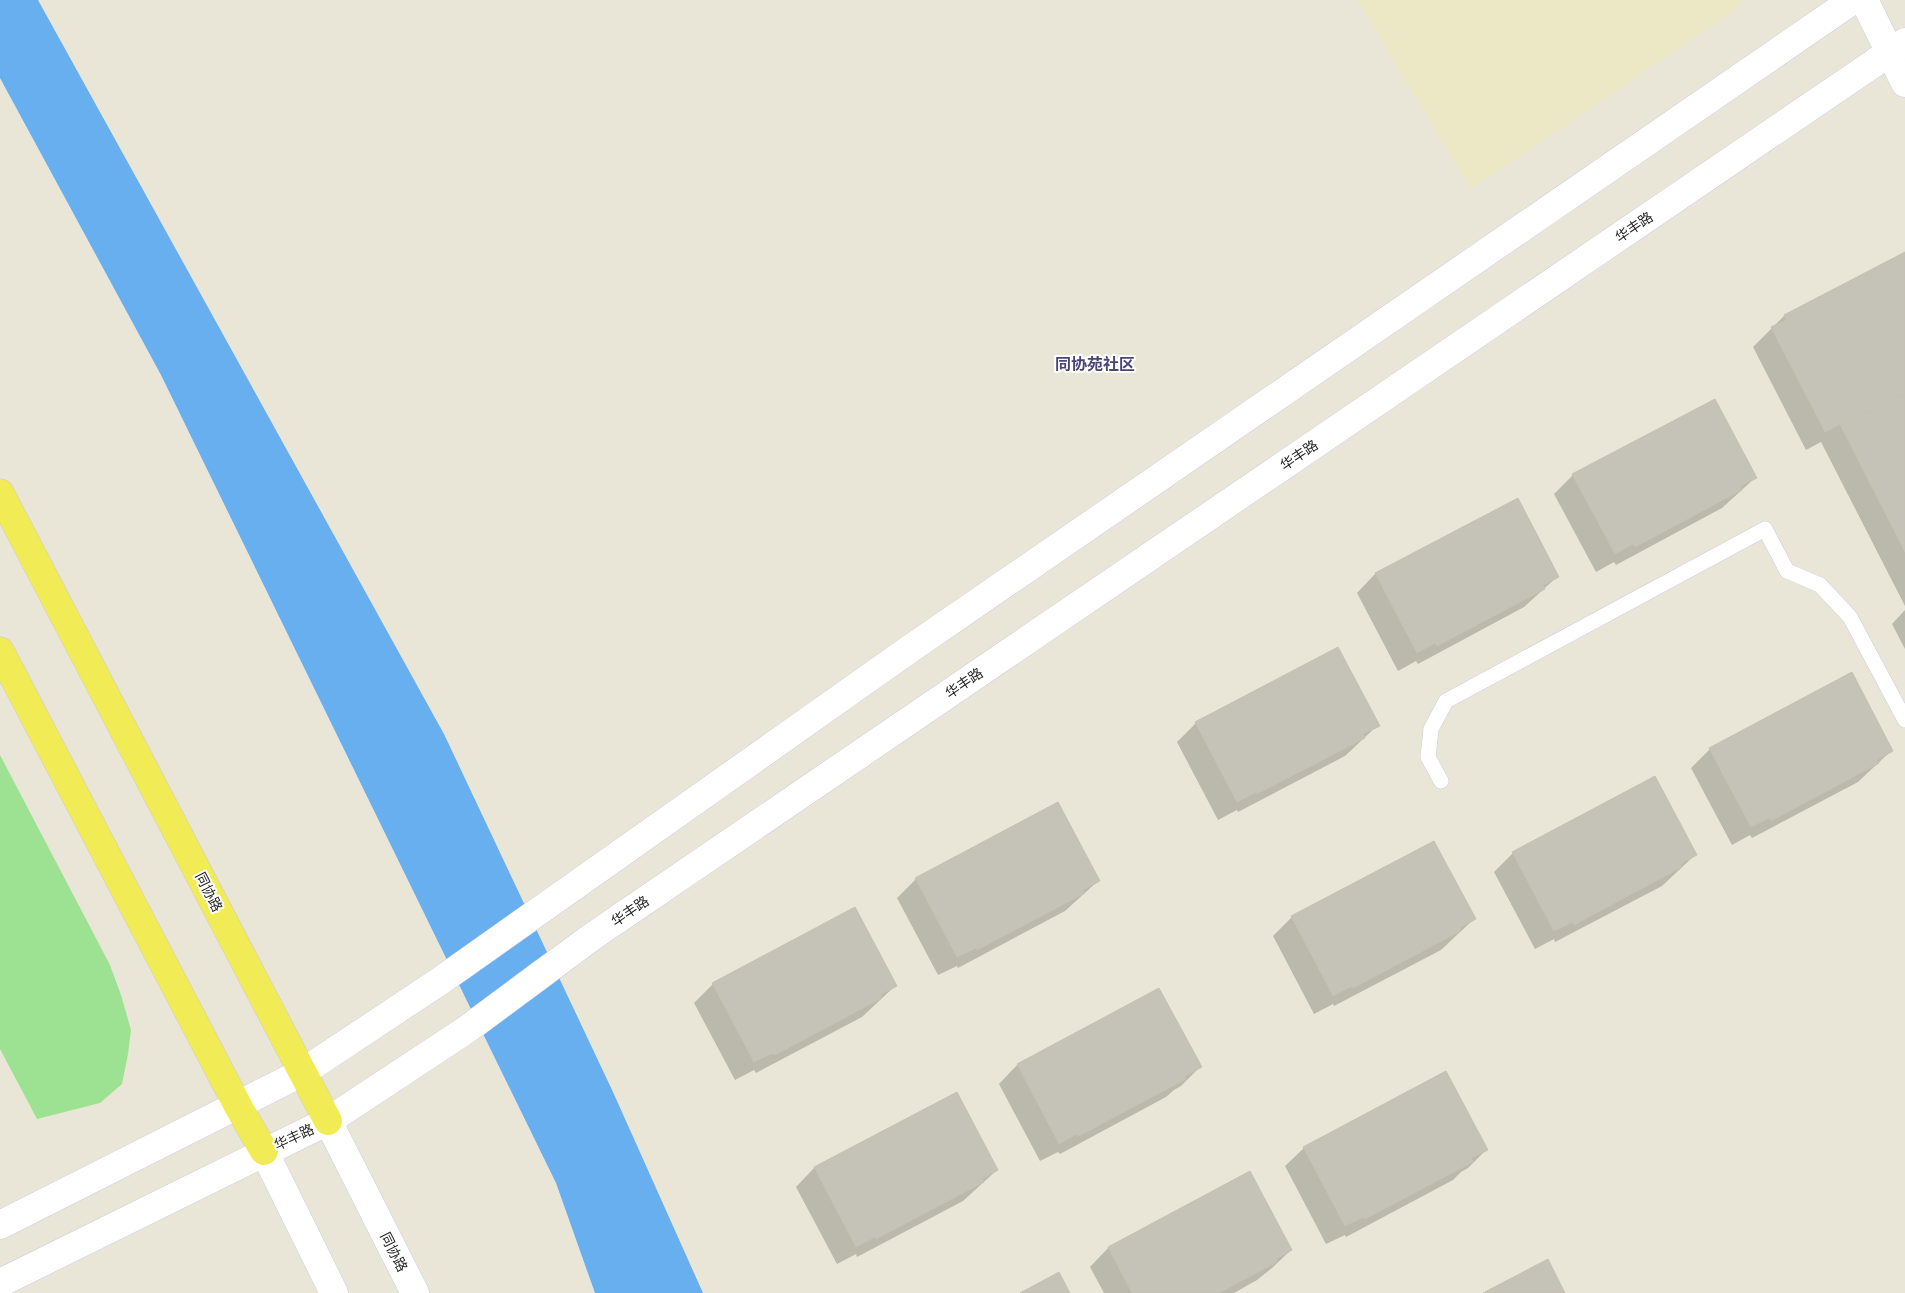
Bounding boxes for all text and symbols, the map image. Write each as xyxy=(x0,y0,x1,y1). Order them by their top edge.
street label: 华丰路 xyxy=(1612,208,1658,248)
district label: 同协苑社区 xyxy=(1055,354,1135,376)
street label: 华丰路 xyxy=(1277,436,1323,476)
street label: 华丰路 xyxy=(942,664,988,704)
street label: 同协路 xyxy=(190,869,227,916)
street label: 华丰路 xyxy=(608,892,654,932)
street label: 华丰路 xyxy=(271,1120,318,1156)
street label: 同协路 xyxy=(375,1229,412,1276)

